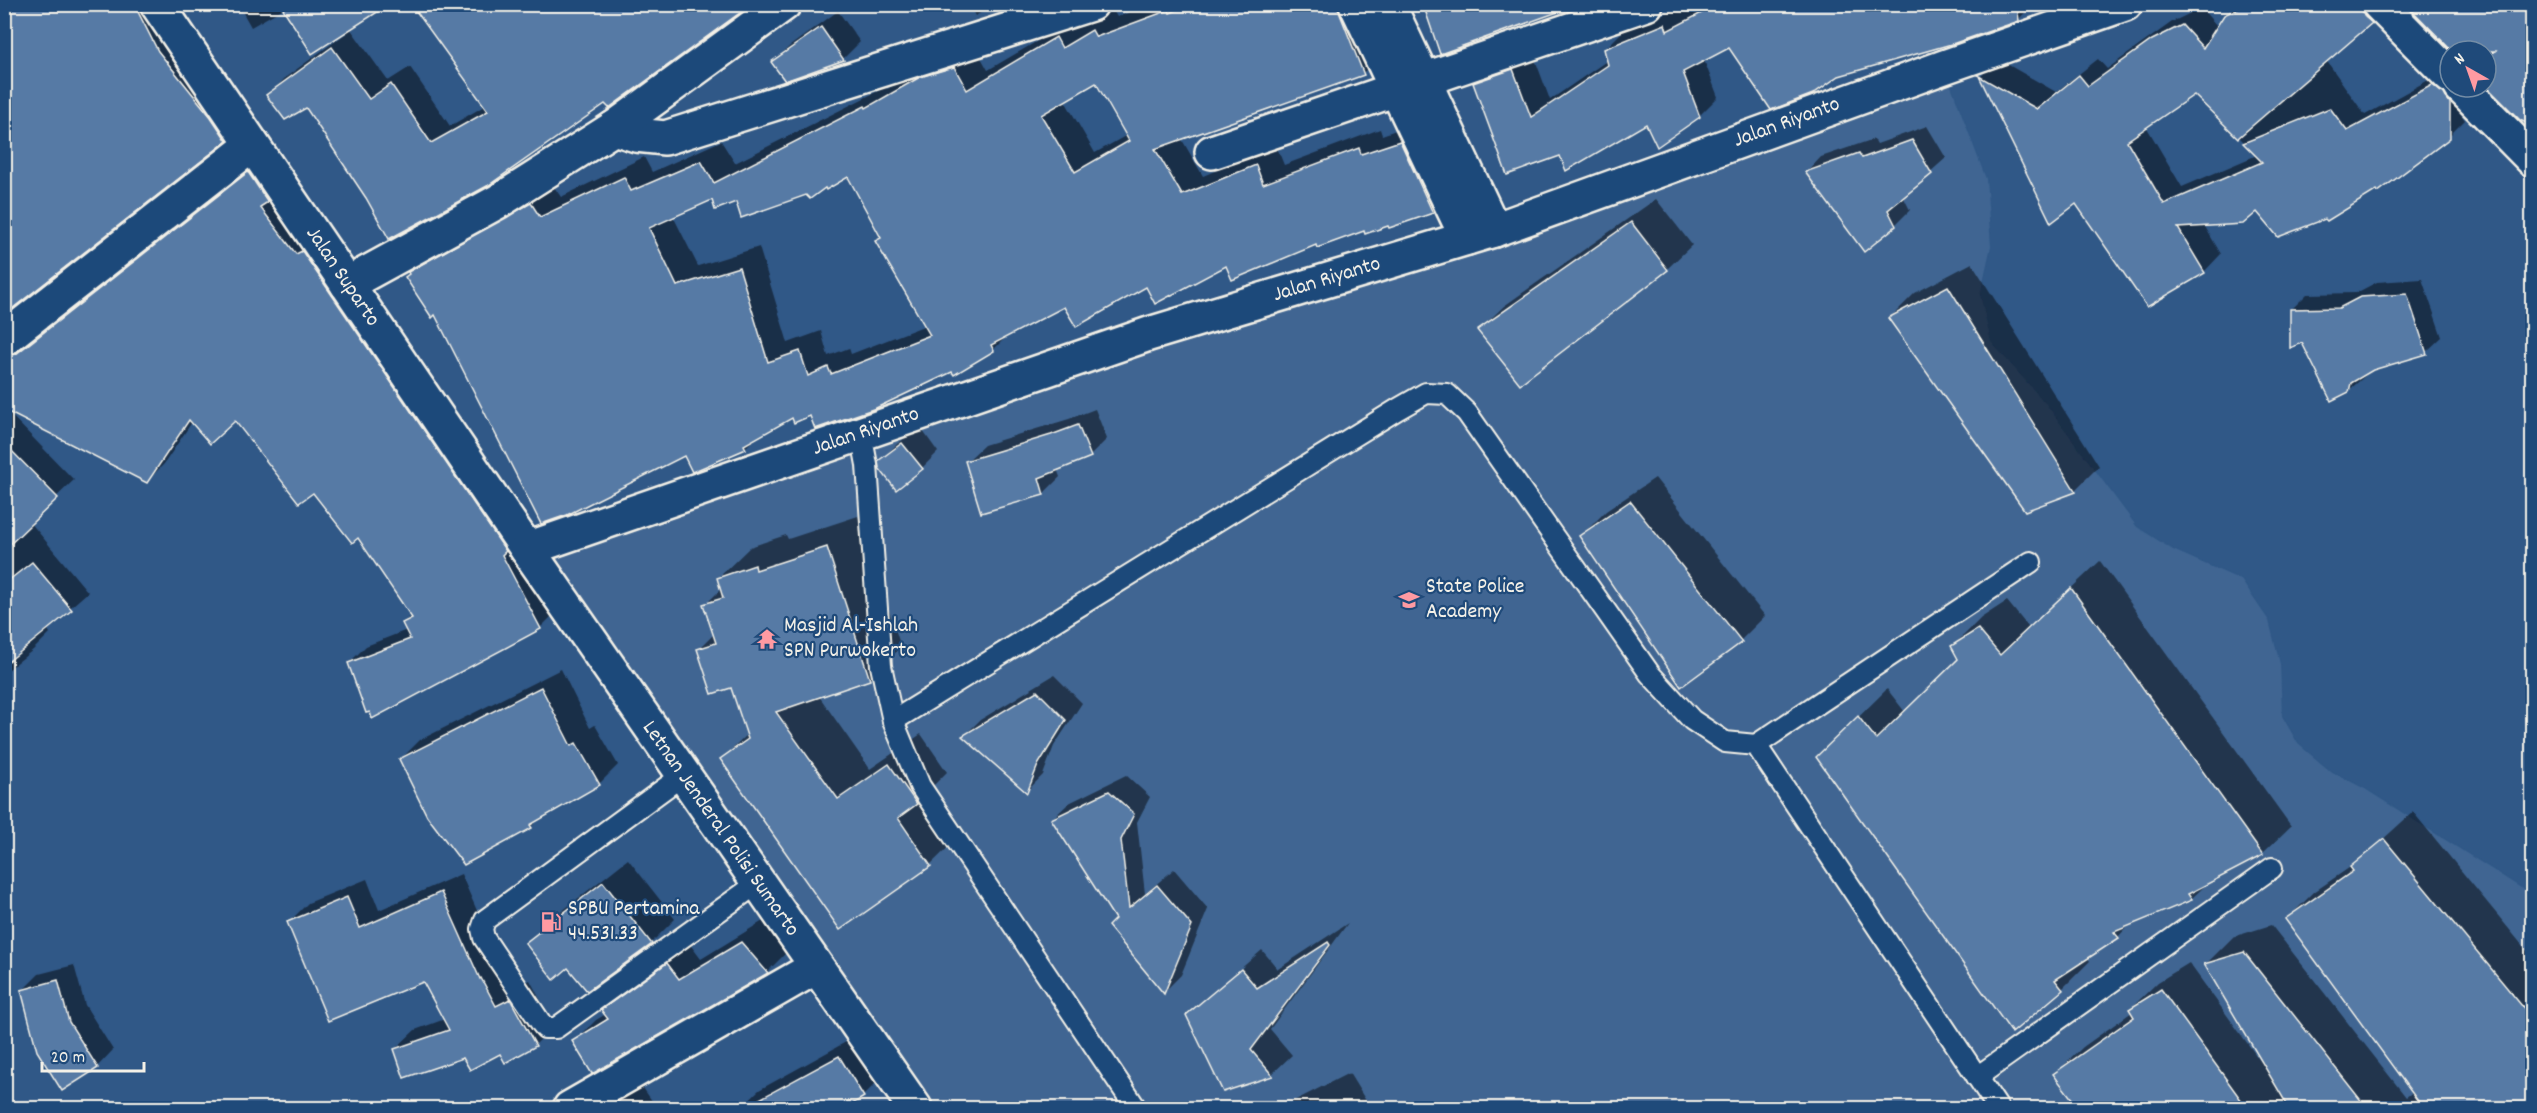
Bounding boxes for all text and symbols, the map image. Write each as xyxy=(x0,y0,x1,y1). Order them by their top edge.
north arrow xyxy=(2438,39,2498,99)
text: N xyxy=(2450,48,2470,71)
street label: Jalan Riyanto xyxy=(1729,89,1845,157)
street label: Jalan Suparto xyxy=(297,221,387,333)
street label: Jalan Riyanto xyxy=(1269,249,1385,311)
street label: Jalan Riyanto xyxy=(808,399,924,465)
place label: State Police Academy xyxy=(1426,572,1525,628)
school or university icon: State Police Academy xyxy=(1397,588,1421,612)
place label: Masjid Al-Ishlah SPN Purwokerto xyxy=(784,611,918,667)
temple icon: Masjid Al-Ishlah SPN Purwokerto xyxy=(755,627,779,651)
street label: Letnan Jenderal Polisi Sumarto xyxy=(634,715,806,943)
place label: SPBU Pertamina 44.531.33 xyxy=(568,894,700,950)
fuel station icon: SPBU Pertamina 44.531.33 xyxy=(539,910,563,934)
scale bar xyxy=(42,1035,144,1073)
text: 20 m xyxy=(51,1046,85,1071)

